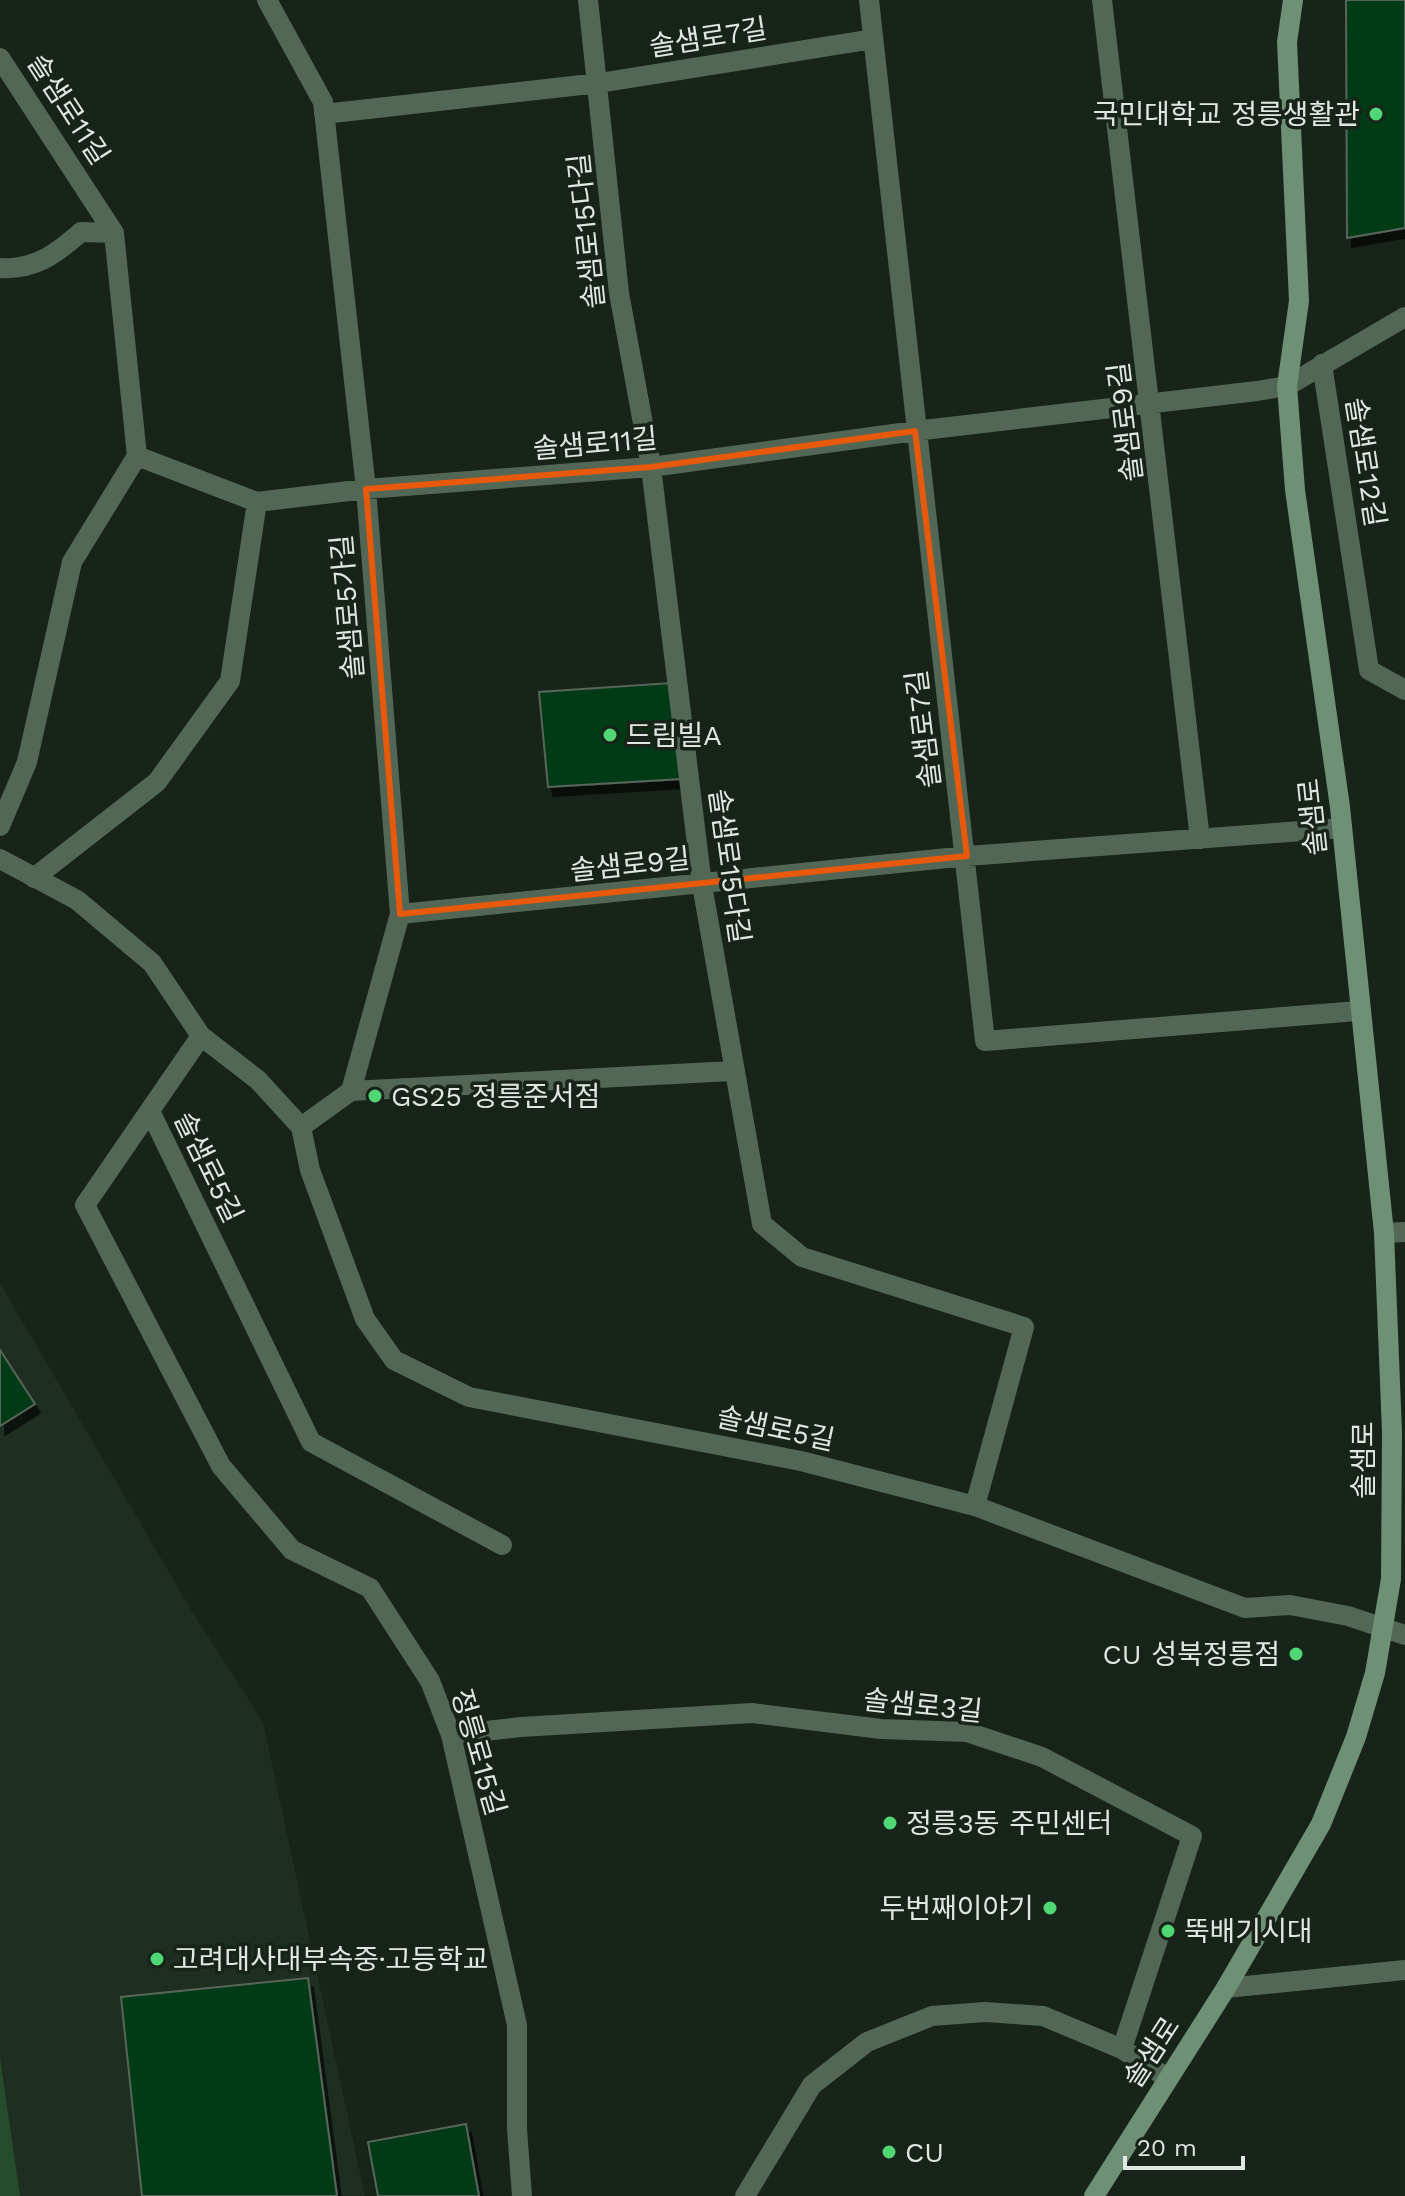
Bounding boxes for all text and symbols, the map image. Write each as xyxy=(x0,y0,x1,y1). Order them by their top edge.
street label: 솔샘로7길 xyxy=(647,12,769,63)
street label: 솔샘로11길 xyxy=(21,48,116,171)
place label: 국민대학교 정릉생활관 xyxy=(1093,98,1360,131)
marker: 국민대학교 정릉생활관 xyxy=(1367,105,1385,123)
street label: 솔샘로15다길 xyxy=(562,152,611,310)
street label: 솔샘로9길 xyxy=(1102,360,1149,484)
street label: 솔샘로12길 xyxy=(1339,395,1392,529)
street label: 솔샘로11길 xyxy=(531,422,659,465)
street label: 솔샘로5가길 xyxy=(325,533,370,681)
street label: 솔샘로7길 xyxy=(900,668,947,790)
place label: 드림빌A xyxy=(626,719,722,752)
marker: 드림빌A xyxy=(601,726,619,744)
street label: 솔샘로 xyxy=(1292,777,1333,857)
street label: 솔샘로15다길 xyxy=(702,787,757,946)
street label: 솔샘로9길 xyxy=(568,842,692,887)
place label: GS25 정릉준서점 xyxy=(391,1080,600,1113)
marker: GS25 정릉준서점 xyxy=(366,1087,384,1105)
street label: 솔샘로5길 xyxy=(168,1106,250,1228)
street label: 솔샘로5길 xyxy=(714,1400,838,1457)
street label: 솔샘로 xyxy=(1347,1421,1380,1499)
place label: CU 성북정릉점 xyxy=(1103,1638,1280,1671)
marker: CU 성북정릉점 xyxy=(1287,1645,1305,1663)
street label: 솔샘로3길 xyxy=(862,1683,984,1728)
street label: 정릉로15길 xyxy=(445,1685,512,1819)
place label: 정릉3동 주민센터 xyxy=(906,1807,1112,1840)
marker: 정릉3동 주민센터 xyxy=(881,1814,899,1832)
place label: 두번째이야기 xyxy=(879,1892,1034,1925)
marker: 두번째이야기 xyxy=(1041,1899,1059,1917)
place label: 뚝배기시대 xyxy=(1184,1915,1313,1948)
marker: 뚝배기시대 xyxy=(1159,1922,1177,1940)
place label: 고려대사대부속중·고등학교 xyxy=(173,1943,488,1976)
marker: 고려대사대부속중·고등학교 xyxy=(148,1950,166,1968)
street label: 솔샘로 xyxy=(1117,2011,1186,2094)
scale bar xyxy=(1125,2120,1243,2170)
text: 20 m xyxy=(1137,2134,1197,2162)
place label: CU xyxy=(905,2136,944,2169)
marker: CU xyxy=(880,2143,898,2161)

